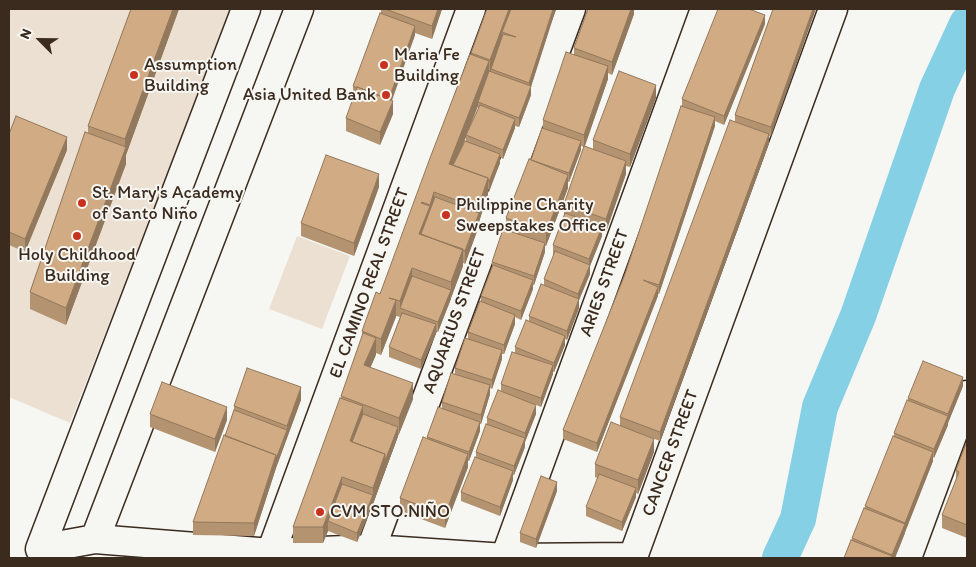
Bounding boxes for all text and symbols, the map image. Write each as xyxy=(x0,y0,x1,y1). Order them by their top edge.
north arrow xyxy=(15,15,65,65)
text: N xyxy=(16,26,35,42)
place label: Maria Fe Building xyxy=(394,44,460,86)
place label: Assumption Building xyxy=(144,54,237,96)
marker: Maria Fe Building xyxy=(378,59,390,71)
marker: Assumption Building xyxy=(128,69,140,81)
place label: Asia United Bank xyxy=(243,84,376,106)
marker: Asia United Bank xyxy=(380,89,392,101)
place label: St. Mary's Academy of Santo Niño xyxy=(92,182,243,224)
street label: EL CAMINO REAL STREET xyxy=(325,185,415,381)
place label: Philippine Charity Sweepstakes Office xyxy=(456,194,606,236)
marker: St. Mary's Academy of Santo Niño xyxy=(76,197,88,209)
marker: Philippine Charity Sweepstakes Office xyxy=(440,209,452,221)
street label: ARIES STREET xyxy=(576,226,634,340)
marker: Holy Childhood Building xyxy=(71,230,83,242)
place label: Holy Childhood Building xyxy=(18,244,136,286)
street label: AQUARIUS STREET xyxy=(419,245,491,397)
street label: CANCER STREET xyxy=(638,387,704,519)
place label: CVM STO.NIÑO xyxy=(330,501,450,523)
marker: CVM STO.NIÑO xyxy=(314,506,326,518)

